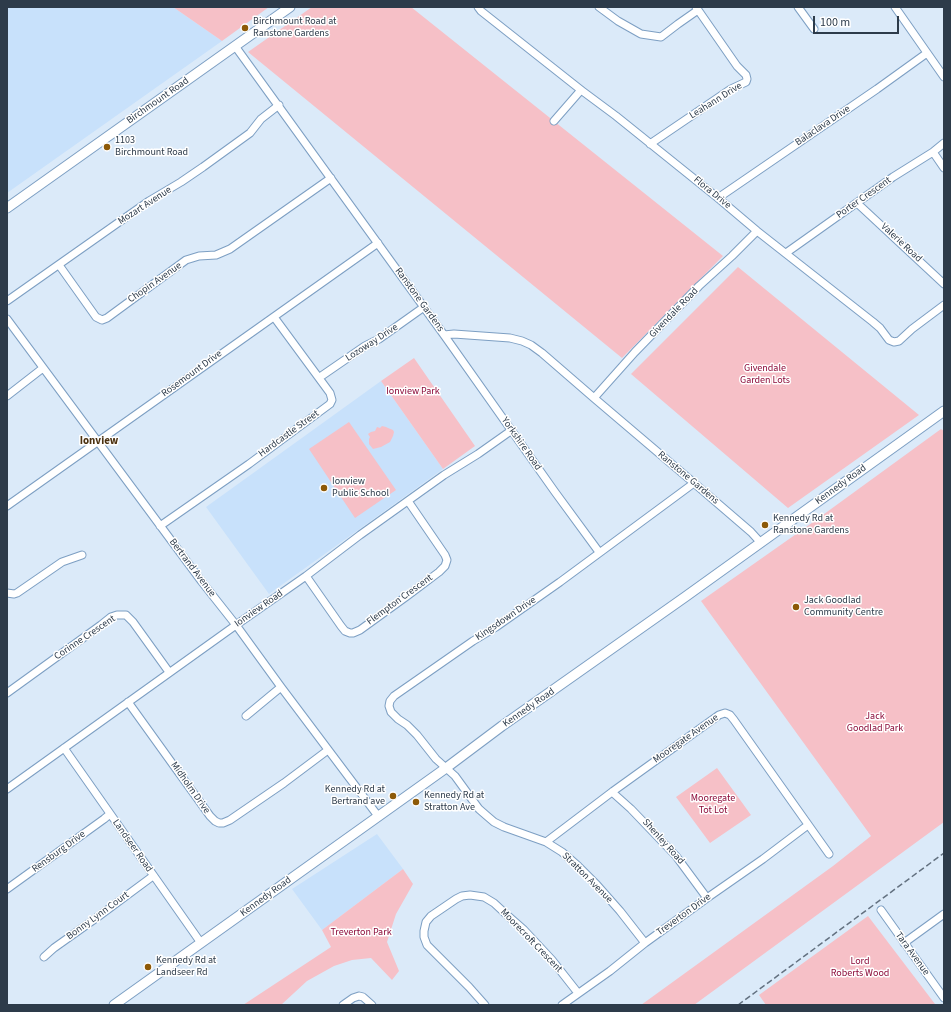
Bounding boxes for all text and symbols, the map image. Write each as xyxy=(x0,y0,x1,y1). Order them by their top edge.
scale bar xyxy=(815,8,901,34)
text: 100 m xyxy=(820,14,850,31)
place label: Birchmount Road at Ranstone Gardens xyxy=(253,16,336,40)
marker: Birchmount Road at Ranstone Gardens xyxy=(240,23,250,33)
street label: Birchmount Road xyxy=(125,75,191,127)
street label: Leahann Drive xyxy=(688,80,744,122)
street label: Balaclava Drive xyxy=(793,103,853,149)
place label: 1103 Birchmount Road xyxy=(115,135,188,158)
marker: 1103 Birchmount Road xyxy=(102,142,112,152)
street label: Flora Drive xyxy=(691,174,733,212)
street label: Porter Crescent xyxy=(834,175,894,221)
street label: Mozart Avenue xyxy=(116,184,174,228)
street label: Valerie Road xyxy=(878,221,924,265)
street label: Chopin Avenue xyxy=(126,260,184,306)
street label: Ranstone Gardens xyxy=(392,266,446,334)
street label: Givendale Road xyxy=(647,285,701,341)
street label: Lozoway Drive xyxy=(344,322,400,364)
street label: Rosemount Drive xyxy=(159,348,225,400)
park label: Givendale Garden Lots xyxy=(740,363,790,386)
park label: Ionview Park xyxy=(386,386,440,398)
street label: Hardcastle Street xyxy=(256,408,322,460)
street label: Yorkshire Road xyxy=(498,415,544,473)
district label: Ionview xyxy=(80,435,118,449)
street label: Ranstone Gardens xyxy=(655,449,721,507)
street label: Kennedy Road xyxy=(813,462,869,508)
place label: Ionview Public School xyxy=(332,476,389,500)
marker: Ionview Public School xyxy=(319,483,329,493)
place label: Kennedy Rd at Ranstone Gardens xyxy=(773,513,849,536)
marker: Kennedy Rd at Ranstone Gardens xyxy=(760,520,770,530)
street label: Bertrand Avenue xyxy=(166,537,218,599)
street label: Flempton Crescent xyxy=(365,572,435,628)
street label: Ionview Road xyxy=(232,588,286,630)
street label: Kingsdown Drive xyxy=(474,594,538,644)
place label: Jack Goodlad Community Centre xyxy=(804,595,883,618)
marker: Jack Goodlad Community Centre xyxy=(791,602,801,612)
street label: Corinne Crescent xyxy=(52,613,118,663)
street label: Kennedy Road xyxy=(501,686,557,730)
park label: Jack Goodlad Park xyxy=(847,711,903,734)
street label: Mooregate Avenue xyxy=(651,712,721,766)
street label: Midholm Drive xyxy=(168,760,212,816)
place label: Kennedy Rd at Bertrand ave xyxy=(325,784,385,808)
place label: Kennedy Rd at Stratton Ave xyxy=(424,790,484,814)
marker: Kennedy Rd at Bertrand ave xyxy=(388,791,398,801)
park label: Mooregate Tot Lot xyxy=(691,793,735,816)
marker: Kennedy Rd at Stratton Ave xyxy=(411,797,421,807)
street label: Landseer Road xyxy=(109,817,155,875)
street label: Shenley Road xyxy=(640,817,686,867)
street label: Rensburg Drive xyxy=(30,829,88,875)
street label: Stratton Avenue xyxy=(559,850,615,906)
street label: Kennedy Road xyxy=(238,874,294,920)
street label: Bonny Lynn Court xyxy=(64,889,132,943)
street label: Treverton Drive xyxy=(655,891,713,939)
street label: Moorecroft Crescent xyxy=(497,907,565,975)
park label: Treverton Park xyxy=(330,927,392,939)
street label: Tara Avenue xyxy=(892,930,932,978)
place label: Kennedy Rd at Landseer Rd xyxy=(156,955,216,978)
park label: Lord Roberts Wood xyxy=(831,956,889,980)
marker: Kennedy Rd at Landseer Rd xyxy=(143,962,153,972)

